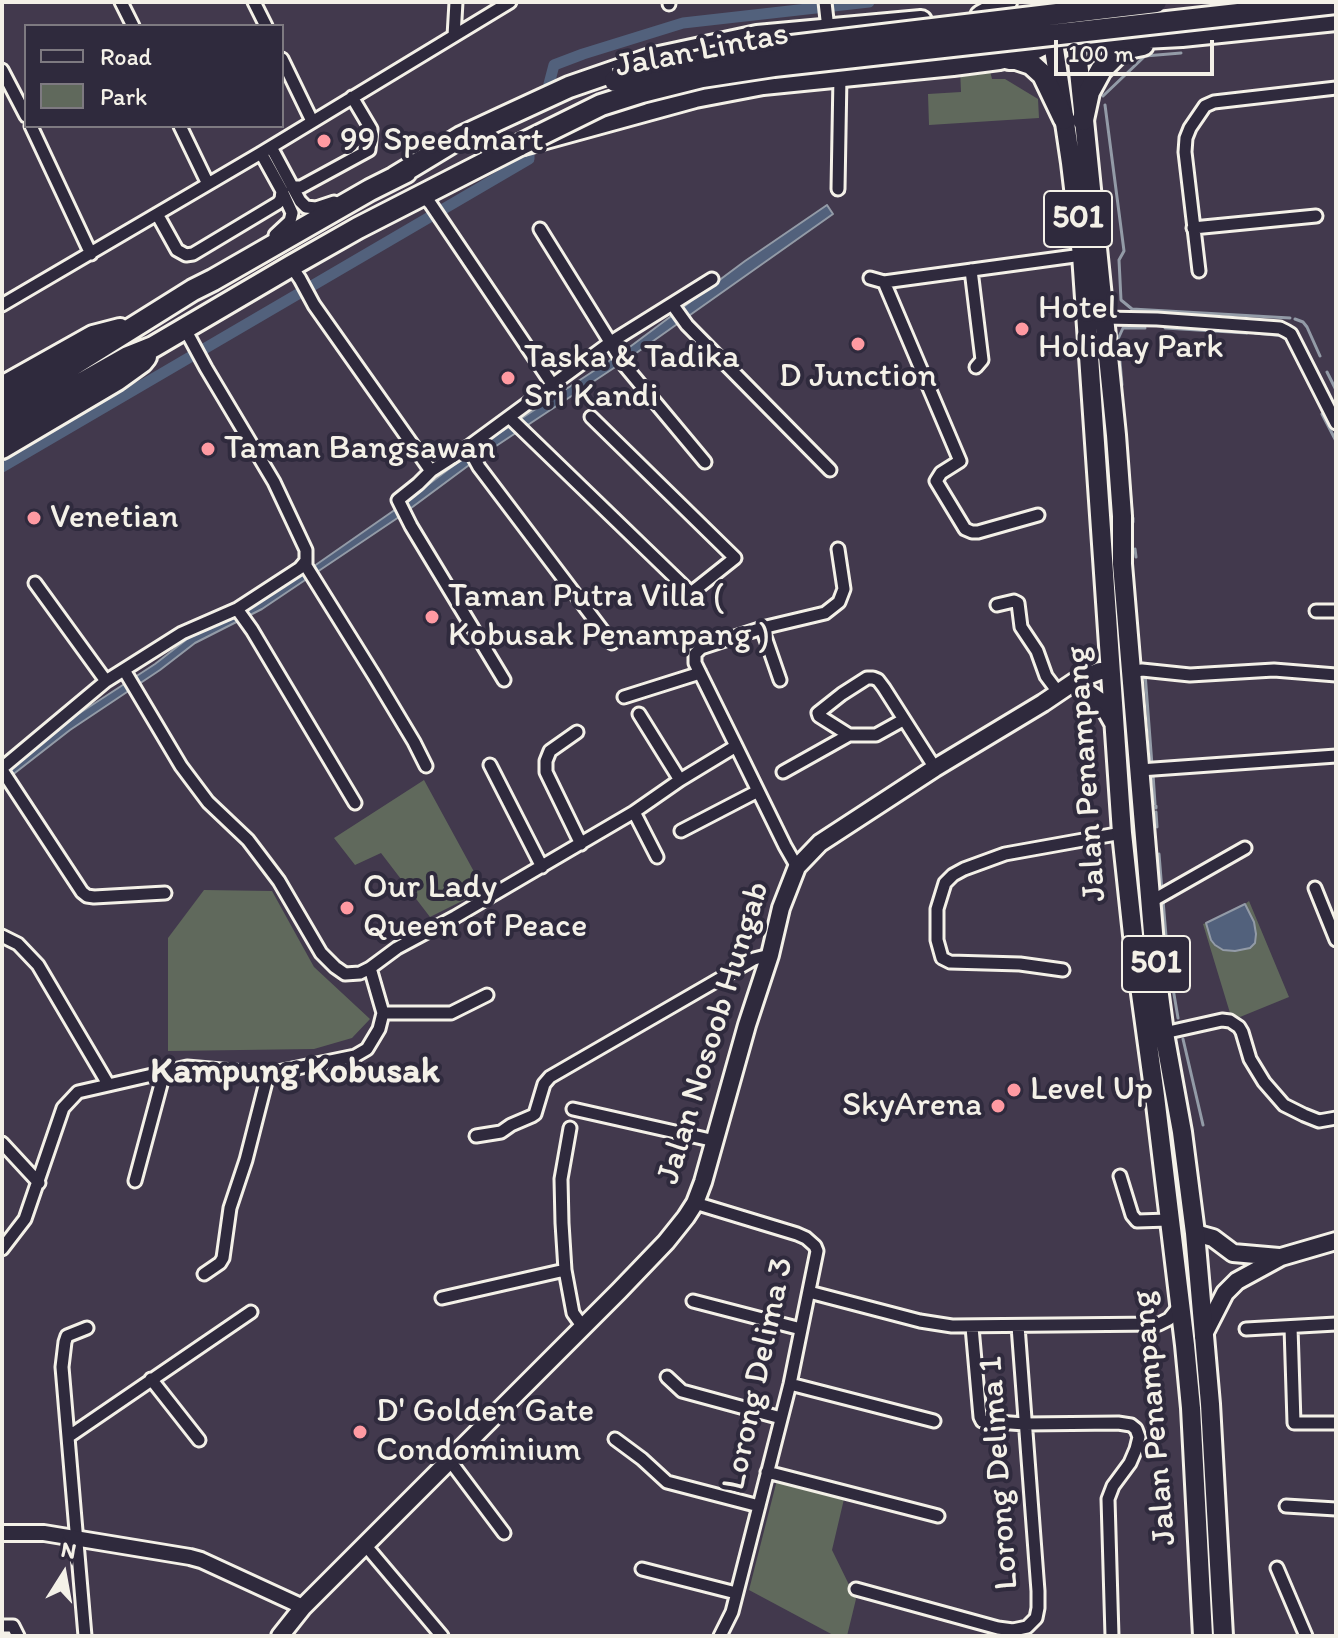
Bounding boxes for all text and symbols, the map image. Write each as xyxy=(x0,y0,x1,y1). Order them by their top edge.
street label: Jalan Lintas xyxy=(612,14,792,88)
legend xyxy=(24,24,284,128)
scale bar xyxy=(1058,24,1218,74)
text: 100 m xyxy=(1068,39,1134,68)
text: Road xyxy=(100,42,152,71)
text: Park xyxy=(100,82,147,111)
place label: 99 Speedmart xyxy=(340,121,543,161)
marker: 99 Speedmart xyxy=(315,132,333,150)
road number: 501 xyxy=(1044,191,1112,247)
place label: Hotel Holiday Park xyxy=(1038,289,1224,368)
marker: Hotel Holiday Park xyxy=(1013,320,1031,338)
marker: D Junction xyxy=(849,335,867,353)
place label: Taska & Tadika Sri Kandi xyxy=(524,338,740,418)
place label: D Junction xyxy=(779,357,937,397)
marker: Taska & Tadika Sri Kandi xyxy=(499,369,517,387)
place label: Taman Bangsawan xyxy=(224,429,496,469)
marker: Taman Bangsawan xyxy=(199,440,217,458)
place label: Venetian xyxy=(50,498,179,538)
marker: Venetian xyxy=(25,509,43,527)
place label: Taman Putra Villa ( Kobusak Penampang ) xyxy=(448,577,770,656)
marker: Taman Putra Villa ( Kobusak Penampang ) xyxy=(423,608,441,626)
street label: Jalan Penampang xyxy=(1058,645,1116,903)
place label: Our Lady Queen of Peace xyxy=(363,868,587,948)
street label: Jalan Nosoob Hungab xyxy=(649,877,779,1189)
marker: Our Lady Queen of Peace xyxy=(338,899,356,917)
road number: 501 xyxy=(1122,936,1190,992)
district label: Kampung Kobusak xyxy=(150,1051,440,1095)
place label: Level Up xyxy=(1030,1070,1153,1110)
marker: Level Up xyxy=(1005,1081,1023,1099)
place label: SkyArena xyxy=(842,1086,982,1126)
marker: SkyArena xyxy=(989,1097,1007,1115)
street label: Lorong Delima 3 xyxy=(714,1254,804,1494)
street label: Jalan Penampang xyxy=(1124,1289,1186,1547)
street label: Lorong Delima 1 xyxy=(971,1355,1029,1591)
place label: D' Golden Gate Condominium xyxy=(376,1392,594,1472)
marker: D' Golden Gate Condominium xyxy=(351,1423,369,1441)
north arrow xyxy=(24,1534,104,1614)
text: N xyxy=(59,1535,79,1565)

